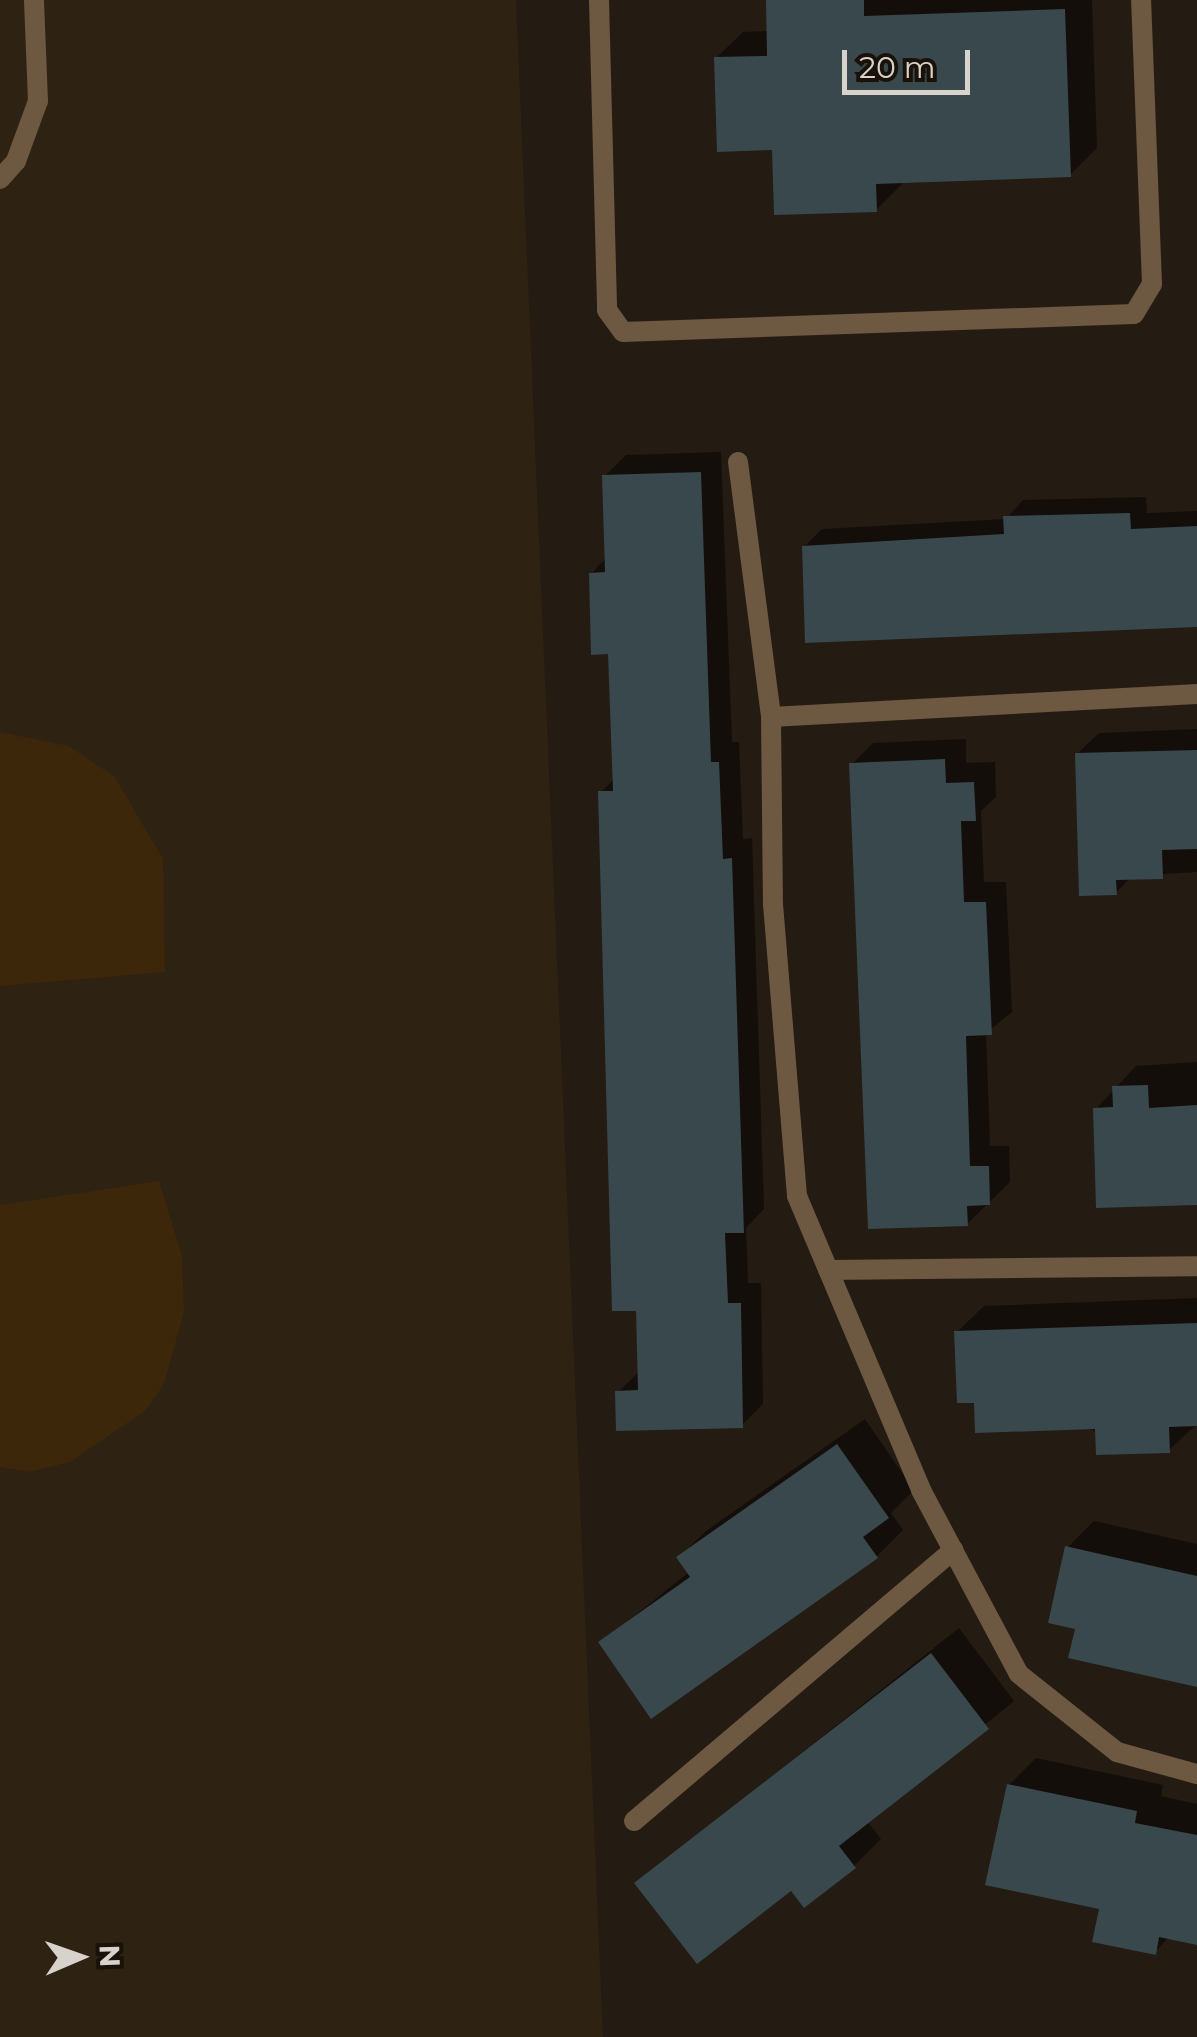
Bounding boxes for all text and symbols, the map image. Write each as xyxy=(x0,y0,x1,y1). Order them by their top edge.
scale bar xyxy=(847,30,974,92)
text: 20 m xyxy=(859,49,936,86)
north arrow xyxy=(30,1907,130,2007)
text: N xyxy=(93,1944,127,1968)

